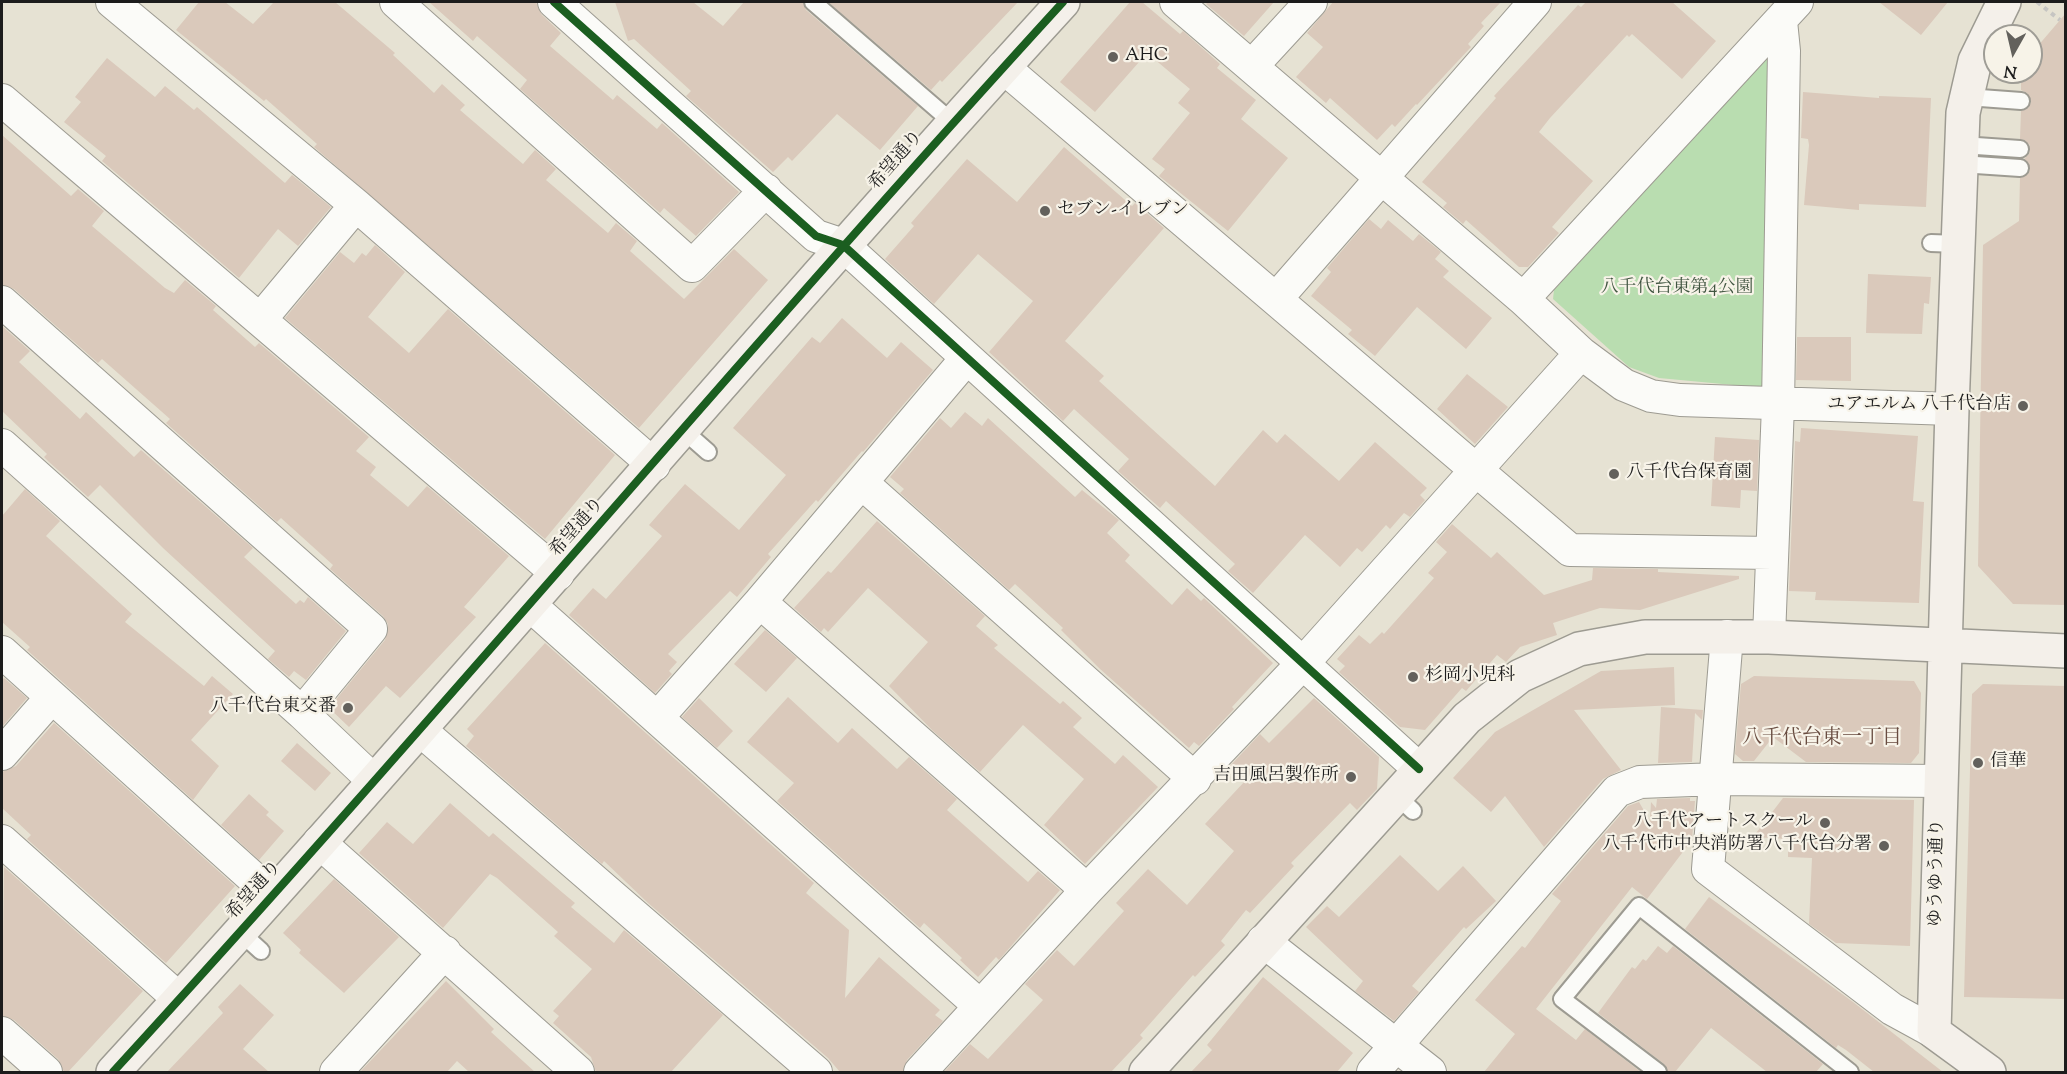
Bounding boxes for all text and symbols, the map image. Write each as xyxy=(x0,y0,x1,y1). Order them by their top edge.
north arrow xyxy=(1983,24,2043,84)
place label: AHC xyxy=(1125,46,1168,68)
marker: AHC xyxy=(1106,50,1120,64)
text: N xyxy=(2003,58,2019,83)
street label: 希望通り xyxy=(865,127,929,195)
place label: セブン-イレブン xyxy=(1057,200,1189,222)
marker: セブン-イレブン xyxy=(1038,204,1052,218)
park label: 八千代台東第4公園 xyxy=(1600,278,1754,300)
place label: ユアエルム 八千代台店 xyxy=(1827,395,2011,417)
marker: ユアエルム 八千代台店 xyxy=(2016,399,2030,413)
place label: 八千代台保育園 xyxy=(1626,463,1752,485)
marker: 八千代台保育園 xyxy=(1607,467,1621,481)
street label: 希望通り xyxy=(546,494,610,562)
place label: 杉岡小児科 xyxy=(1425,666,1515,688)
marker: 杉岡小児科 xyxy=(1406,670,1420,684)
place label: 八千代台東交番 xyxy=(210,697,336,719)
marker: 八千代台東交番 xyxy=(341,701,355,715)
district label: 八千代台東一丁目 xyxy=(1742,728,1902,752)
place label: 信華 xyxy=(1990,752,2026,774)
marker: 信華 xyxy=(1971,756,1985,770)
place label: 吉田風呂製作所 xyxy=(1213,766,1339,788)
marker: 吉田風呂製作所 xyxy=(1344,770,1358,784)
place label: 八千代アートスクール xyxy=(1634,812,1813,834)
marker: 八千代アートスクール xyxy=(1818,816,1832,830)
street label: ゆうゆう通り xyxy=(1926,819,1950,927)
place label: 八千代市中央消防署八千代台分署 xyxy=(1602,835,1872,857)
marker: 八千代市中央消防署八千代台分署 xyxy=(1877,839,1891,853)
street label: 希望通り xyxy=(223,857,287,925)

